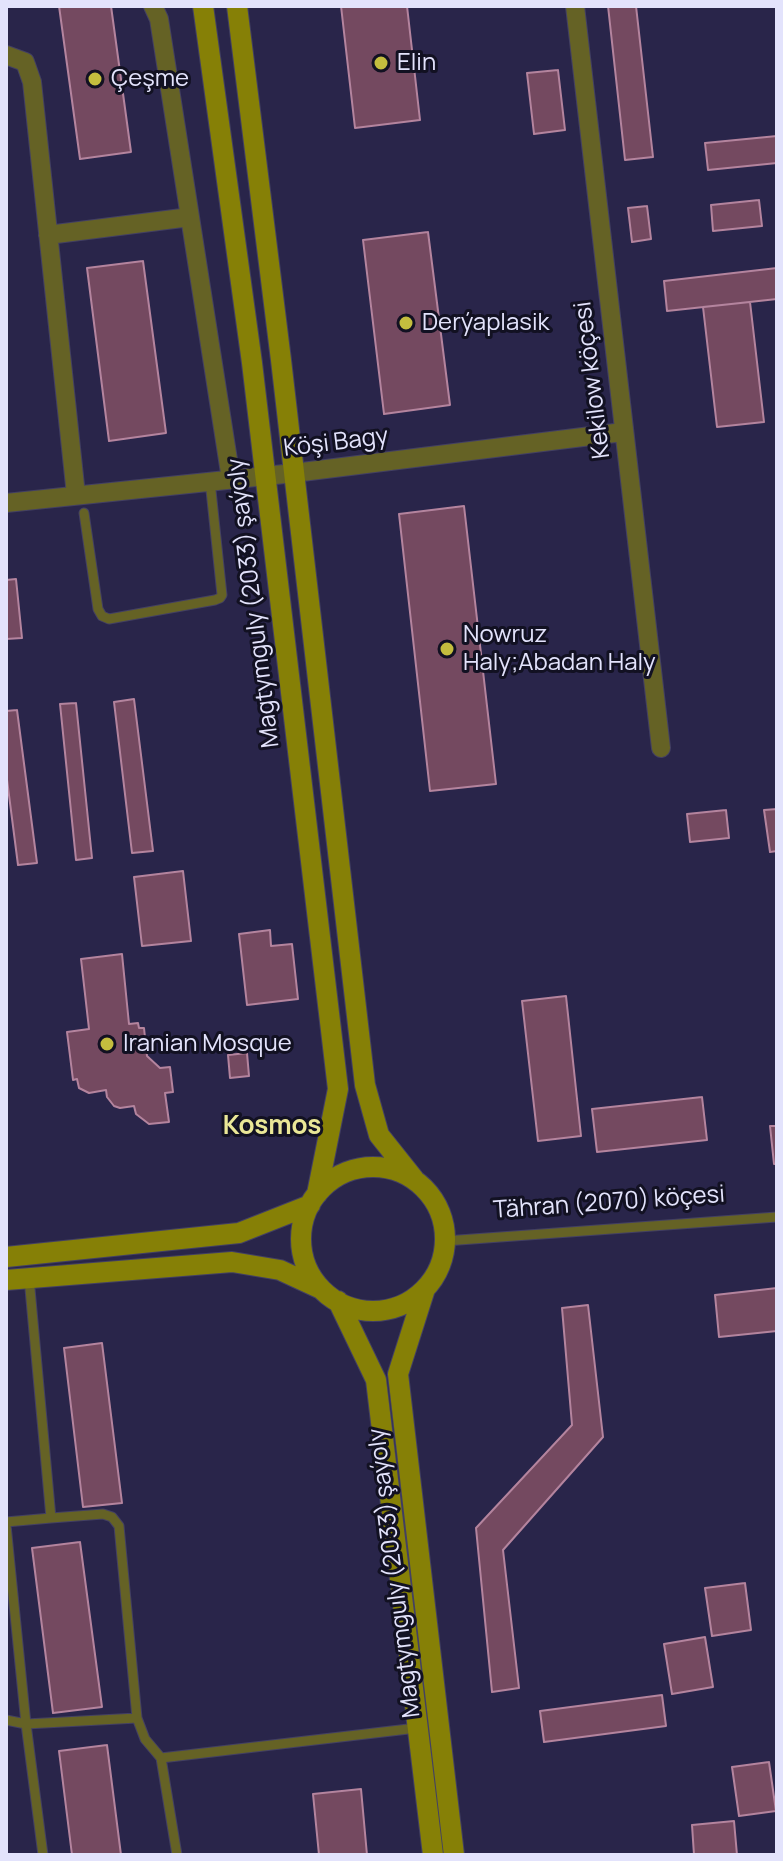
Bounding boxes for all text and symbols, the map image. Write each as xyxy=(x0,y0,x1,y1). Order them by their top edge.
place label: Elin xyxy=(397,49,436,77)
marker: Elin xyxy=(372,54,390,72)
place label: Çeşme xyxy=(111,65,189,93)
marker: Çeşme xyxy=(86,70,104,88)
street label: Kekilow köçesi xyxy=(569,300,617,460)
place label: Derýaplasik xyxy=(422,309,549,337)
marker: Derýaplasik xyxy=(397,314,415,332)
street label: Köşi Bagy xyxy=(282,422,390,464)
street label: Magtymguly (2033) şaýoly xyxy=(222,457,286,749)
place label: Nowruz Haly;Abadan Haly xyxy=(463,621,656,677)
marker: Nowruz Haly;Abadan Haly xyxy=(438,640,456,658)
place label: Iranian Mosque xyxy=(123,1030,292,1058)
marker: Iranian Mosque xyxy=(98,1035,116,1053)
district label: Kosmos xyxy=(223,1111,321,1143)
street label: Tähran (2070) köçesi xyxy=(492,1181,726,1225)
street label: Magtymguly (2033) şaýoly xyxy=(363,1427,427,1719)

